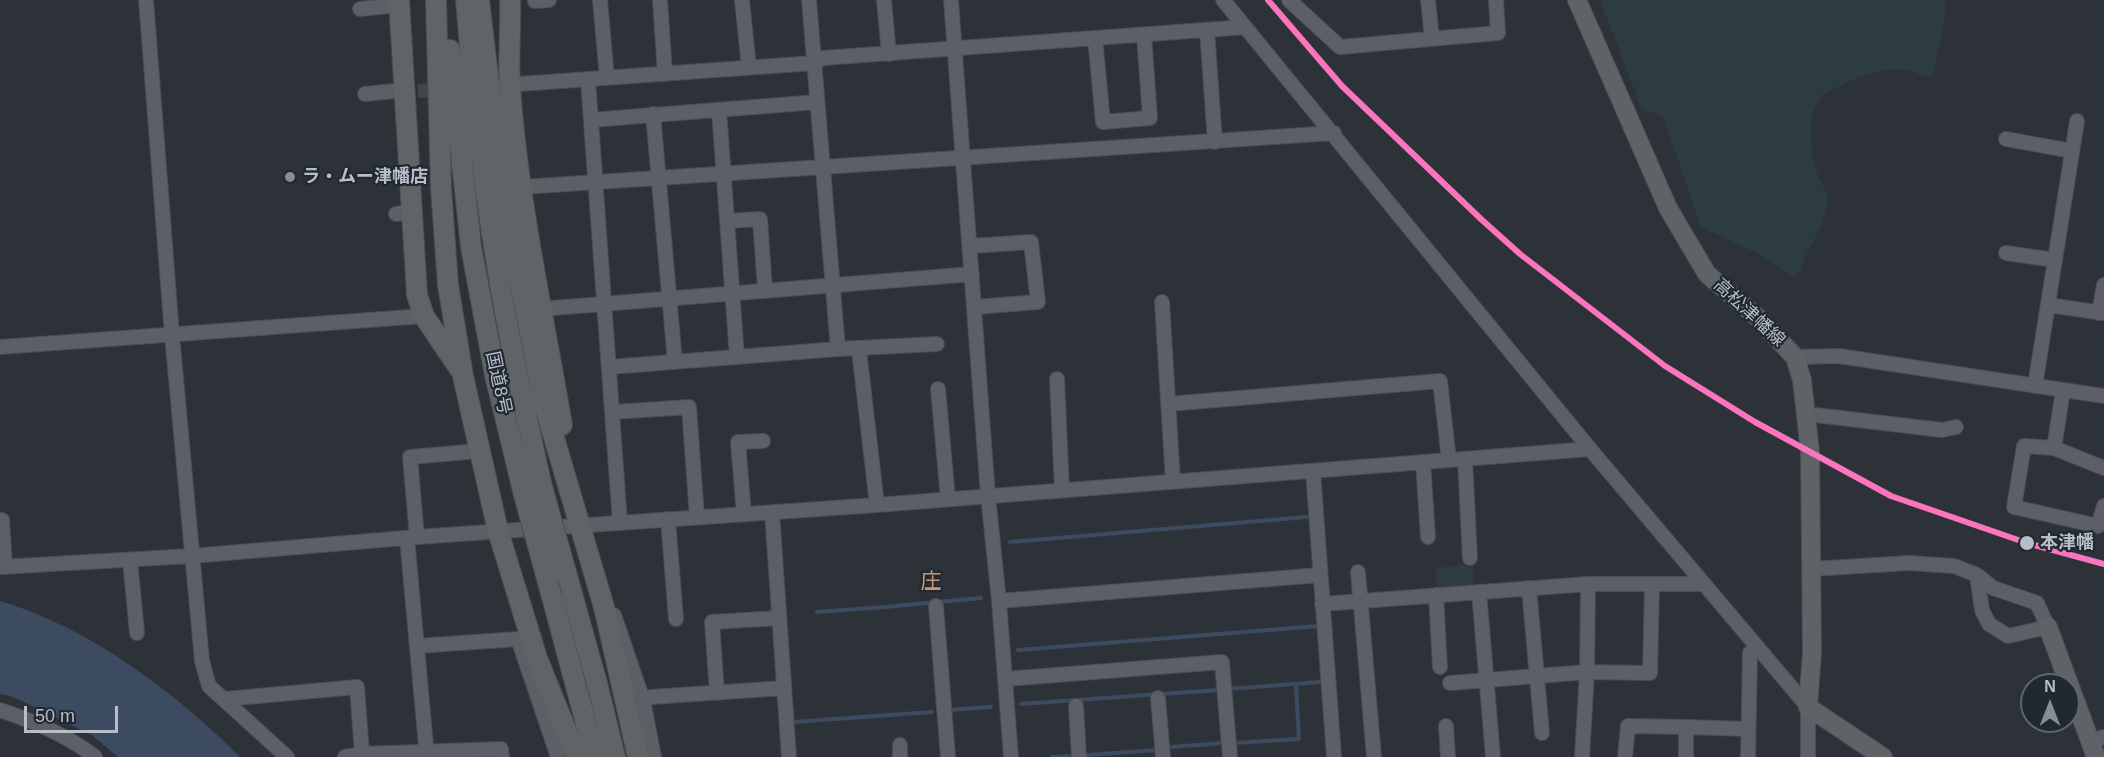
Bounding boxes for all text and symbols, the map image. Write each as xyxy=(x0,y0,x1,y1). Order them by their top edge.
place label: ラ・ムー津幡店 xyxy=(302,166,428,188)
marker: ラ・ムー津幡店 xyxy=(283,170,297,184)
street label: 高松津幡線 xyxy=(1709,274,1789,352)
street label: 国道8号 xyxy=(481,349,515,417)
place label: 本津幡 xyxy=(2040,532,2094,554)
marker: 本津幡 xyxy=(2018,534,2036,552)
district label: 庄 xyxy=(921,569,941,595)
north arrow xyxy=(2020,673,2080,733)
text: N xyxy=(2044,678,2056,695)
scale bar xyxy=(27,694,122,732)
text: 50 m xyxy=(35,706,75,726)

